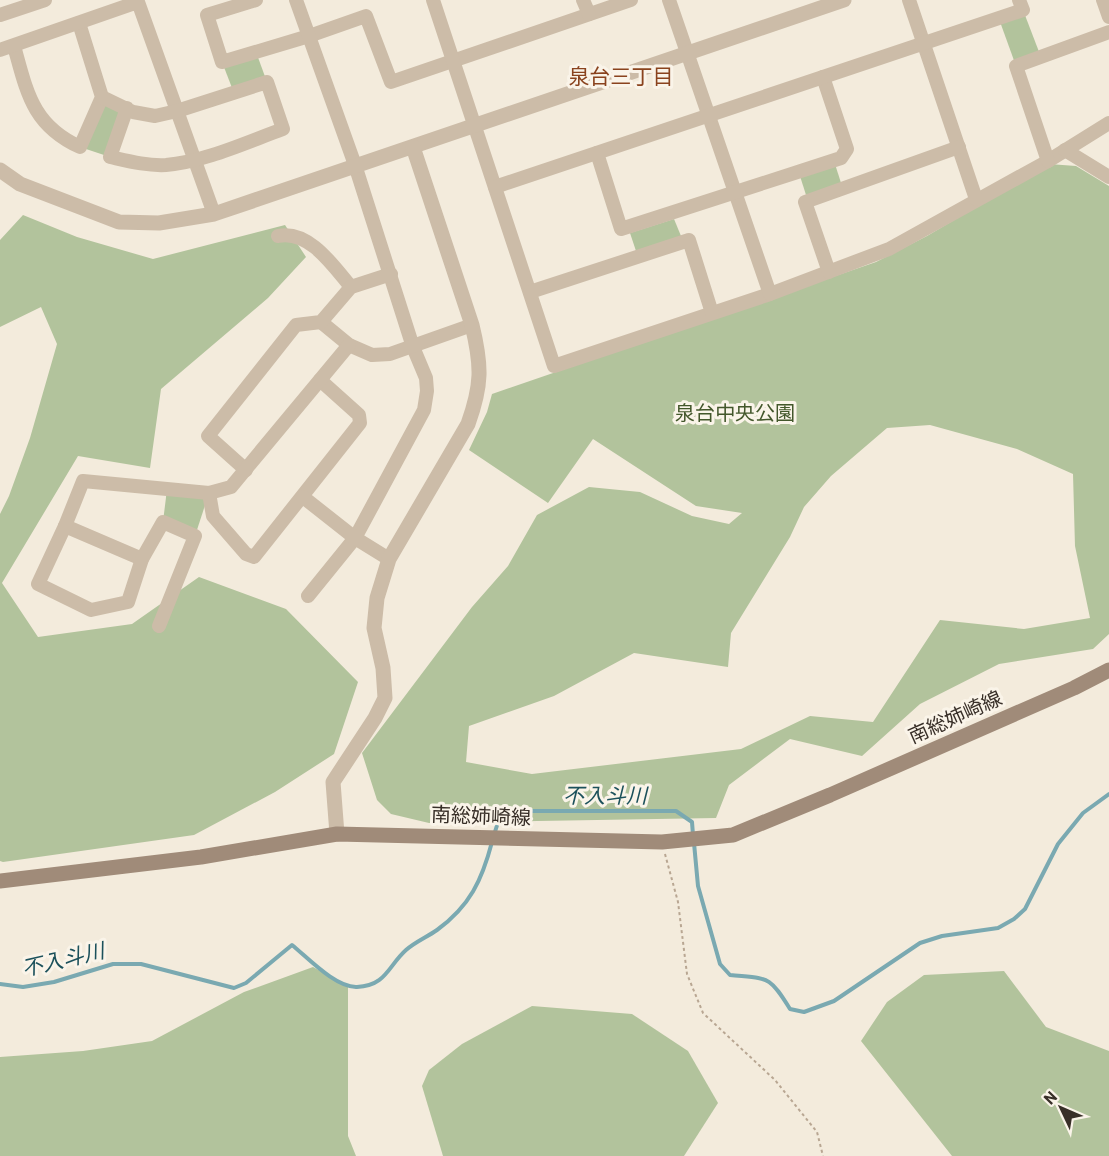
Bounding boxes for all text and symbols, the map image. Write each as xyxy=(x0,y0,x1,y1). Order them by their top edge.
district label: 泉台三丁目 xyxy=(569,63,674,88)
park label: 泉台中央公園 xyxy=(675,400,795,424)
street label: 南総姉崎線 xyxy=(904,685,1005,747)
water label: 不入斗川 xyxy=(563,782,649,807)
street label: 南総姉崎線 xyxy=(431,801,531,829)
water label: 不入斗川 xyxy=(19,936,108,980)
north arrow xyxy=(1031,1078,1091,1138)
text: N xyxy=(1039,1087,1060,1108)

